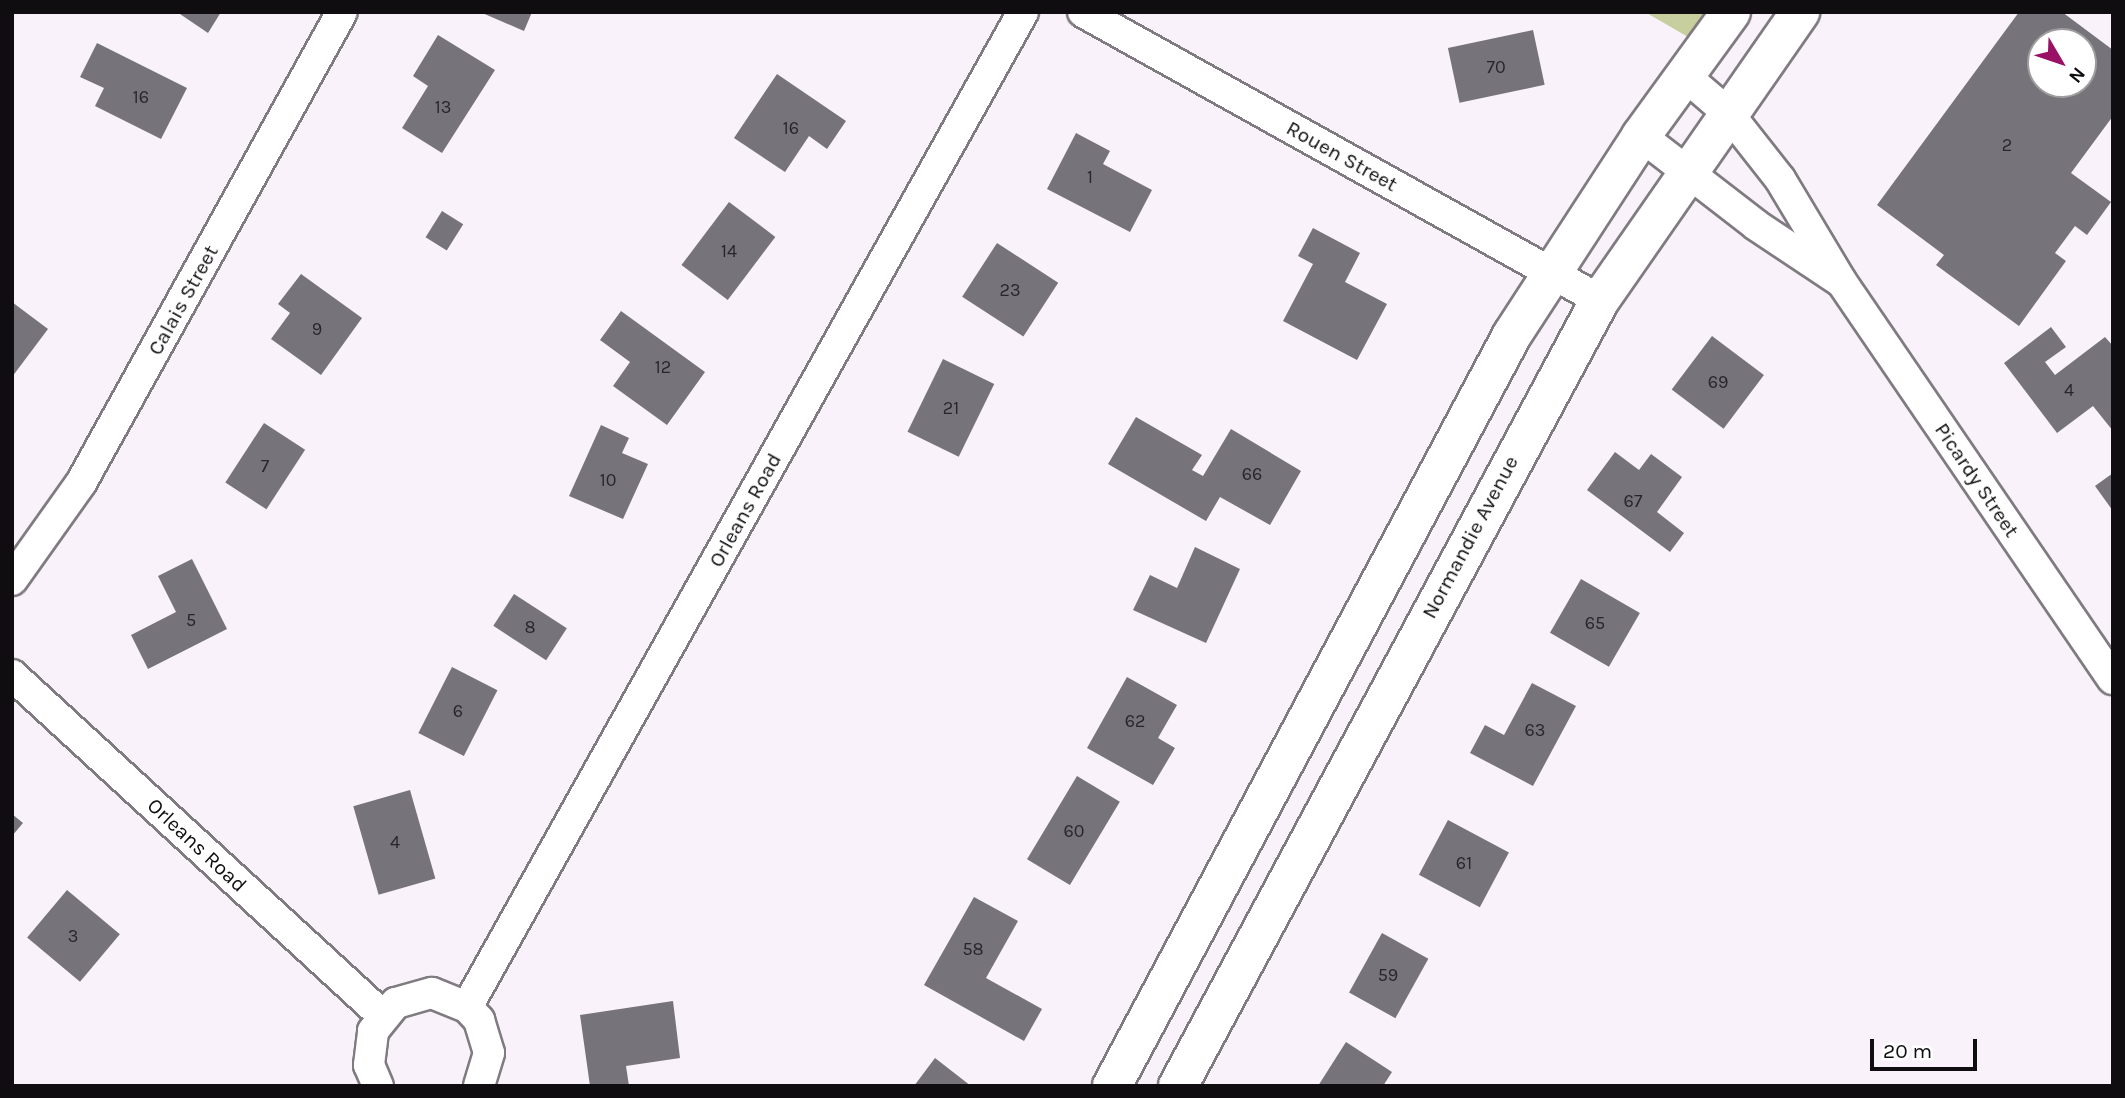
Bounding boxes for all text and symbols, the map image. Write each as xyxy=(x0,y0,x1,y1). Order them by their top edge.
north arrow xyxy=(2027,28,2097,98)
house number: 70 xyxy=(1486,56,1506,78)
text: N xyxy=(2064,63,2090,87)
house number: 16 xyxy=(133,86,149,108)
house number: 13 xyxy=(435,96,451,118)
street label: Rouen Street xyxy=(1282,115,1402,197)
house number: 16 xyxy=(783,117,799,139)
house number: 2 xyxy=(2002,134,2012,156)
house number: 1 xyxy=(1087,166,1093,188)
house number: 14 xyxy=(721,240,737,262)
street label: Calais Street xyxy=(142,241,224,359)
house number: 23 xyxy=(999,279,1021,301)
house number: 9 xyxy=(312,318,322,340)
house number: 12 xyxy=(655,356,671,378)
house number: 69 xyxy=(1708,371,1728,393)
house number: 4 xyxy=(2064,379,2074,401)
house number: 21 xyxy=(943,397,959,419)
street label: Picardy Street xyxy=(1929,418,2025,542)
street label: Orleans Road xyxy=(703,449,787,571)
street label: Normandie Avenue xyxy=(1416,451,1524,623)
house number: 7 xyxy=(261,455,269,477)
house number: 66 xyxy=(1242,463,1262,485)
house number: 10 xyxy=(600,469,616,491)
house number: 67 xyxy=(1624,490,1642,512)
house number: 5 xyxy=(186,609,196,631)
house number: 65 xyxy=(1585,612,1605,634)
house number: 8 xyxy=(524,616,536,638)
house number: 6 xyxy=(453,700,463,722)
house number: 62 xyxy=(1125,710,1145,732)
house number: 63 xyxy=(1525,719,1545,741)
street label: Orleans Road xyxy=(142,793,252,897)
house number: 60 xyxy=(1064,820,1084,842)
house number: 4 xyxy=(390,831,400,853)
house number: 61 xyxy=(1456,852,1472,874)
house number: 3 xyxy=(68,925,78,947)
house number: 58 xyxy=(962,938,984,960)
house number: 59 xyxy=(1378,964,1398,986)
scale bar xyxy=(1873,1024,1980,1068)
text: 20 m xyxy=(1883,1039,1932,1063)

